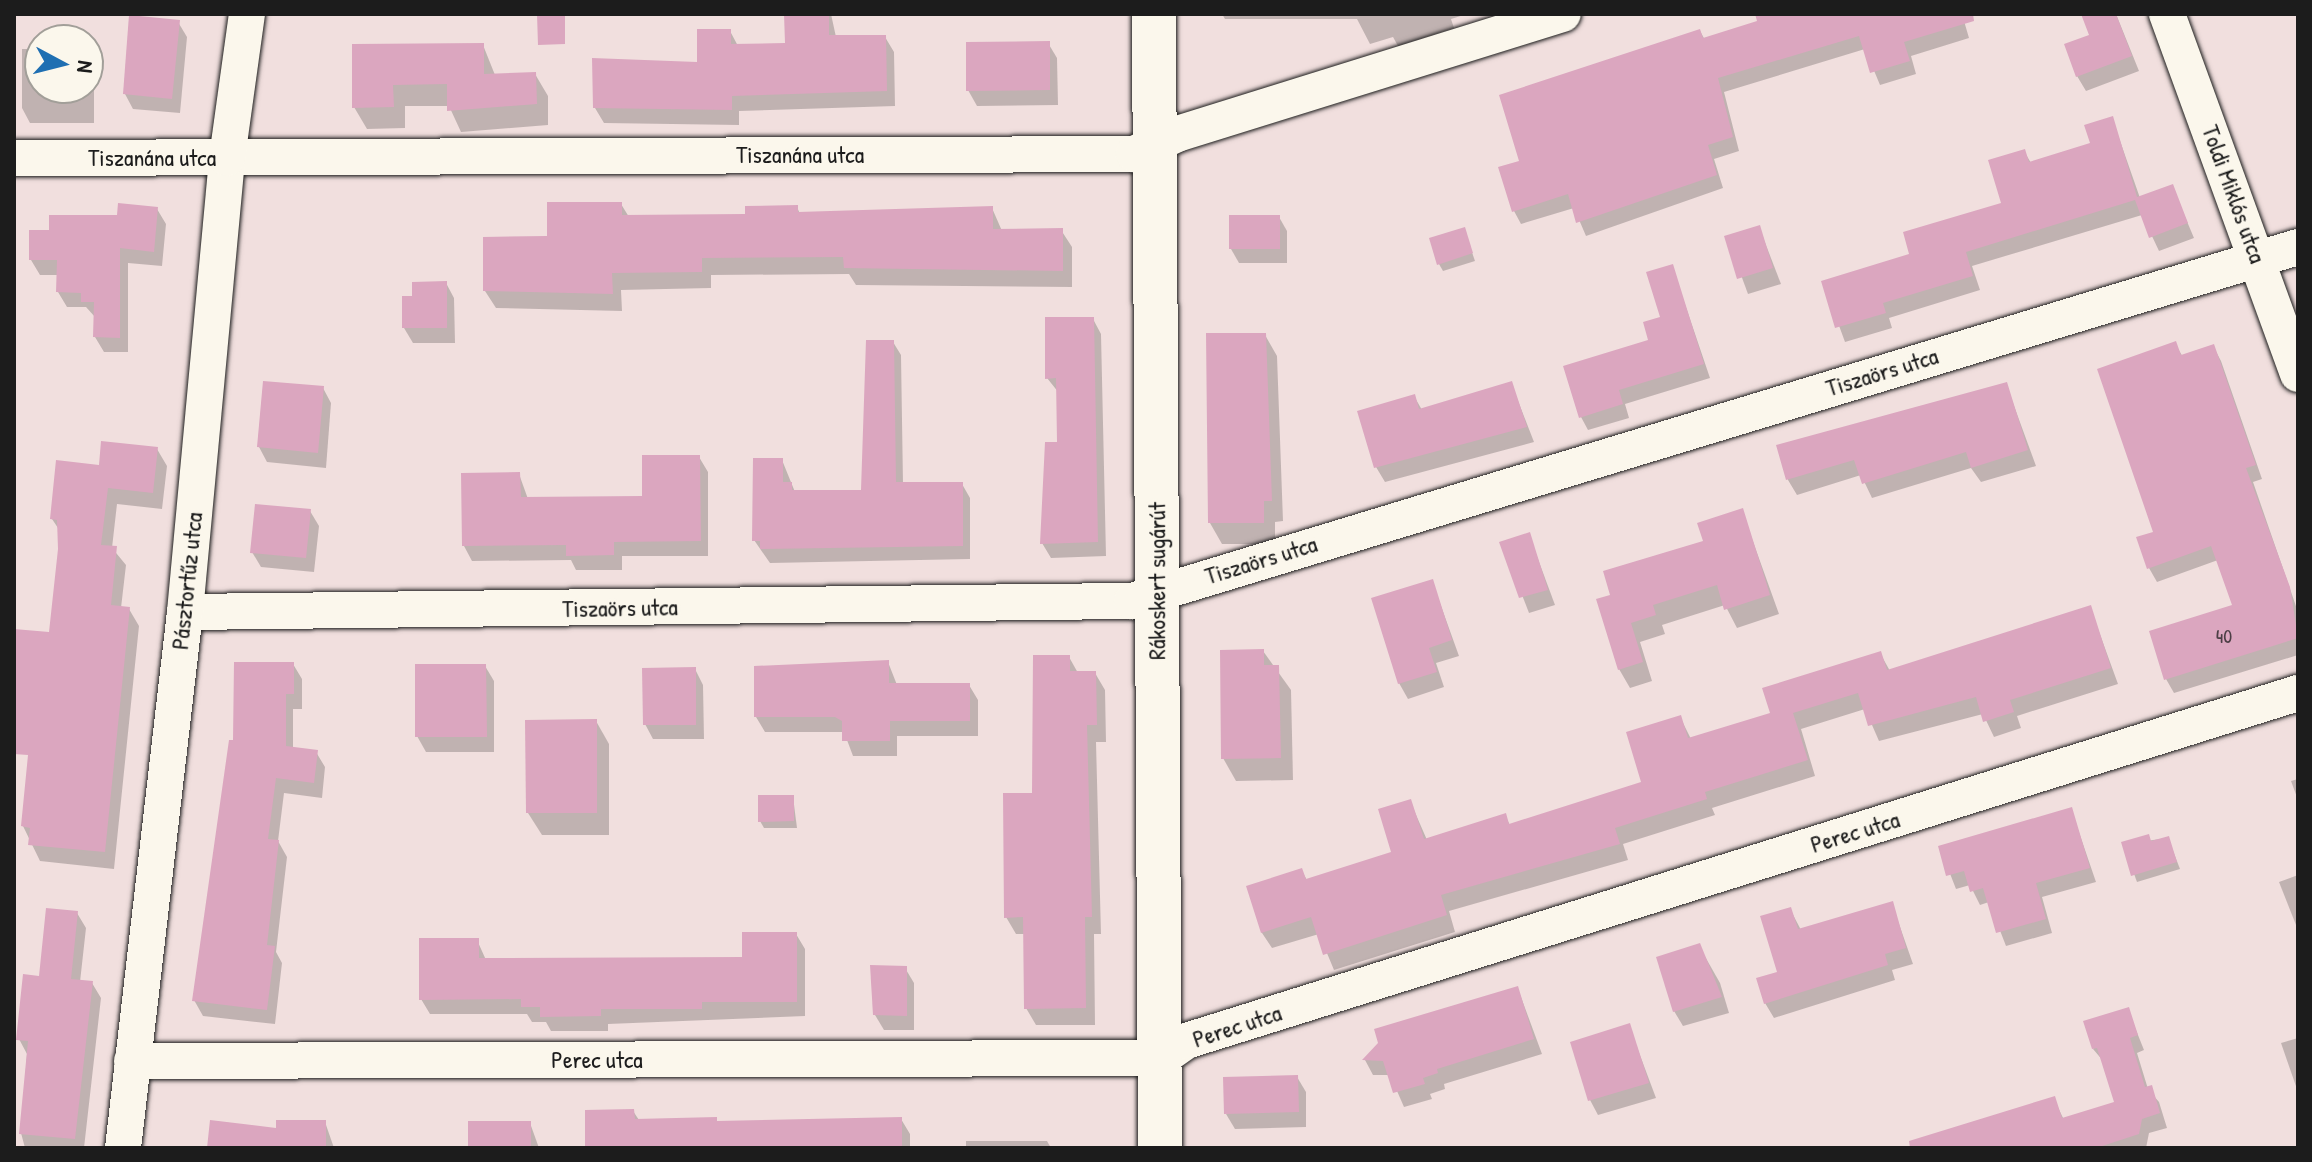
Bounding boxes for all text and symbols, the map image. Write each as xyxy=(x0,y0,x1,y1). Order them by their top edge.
north arrow xyxy=(24,24,104,104)
text: N xyxy=(70,59,101,74)
street label: Toldi Miklós utca xyxy=(2196,121,2272,267)
street label: Tiszanána utca xyxy=(736,141,864,169)
street label: Tiszanána utca xyxy=(88,144,216,172)
street label: Tiszaörs utca xyxy=(1822,341,1942,403)
street label: Rákoskert sugárút xyxy=(1143,502,1171,660)
street label: Pásztortűz utca xyxy=(165,511,209,651)
street label: Tiszaörs utca xyxy=(1201,529,1321,591)
street label: Tiszaörs utca xyxy=(562,593,678,623)
house number: 40 xyxy=(2216,623,2232,647)
street label: Perec utca xyxy=(1807,805,1903,859)
street label: Perec utca xyxy=(1189,998,1285,1054)
street label: Perec utca xyxy=(551,1046,643,1074)

